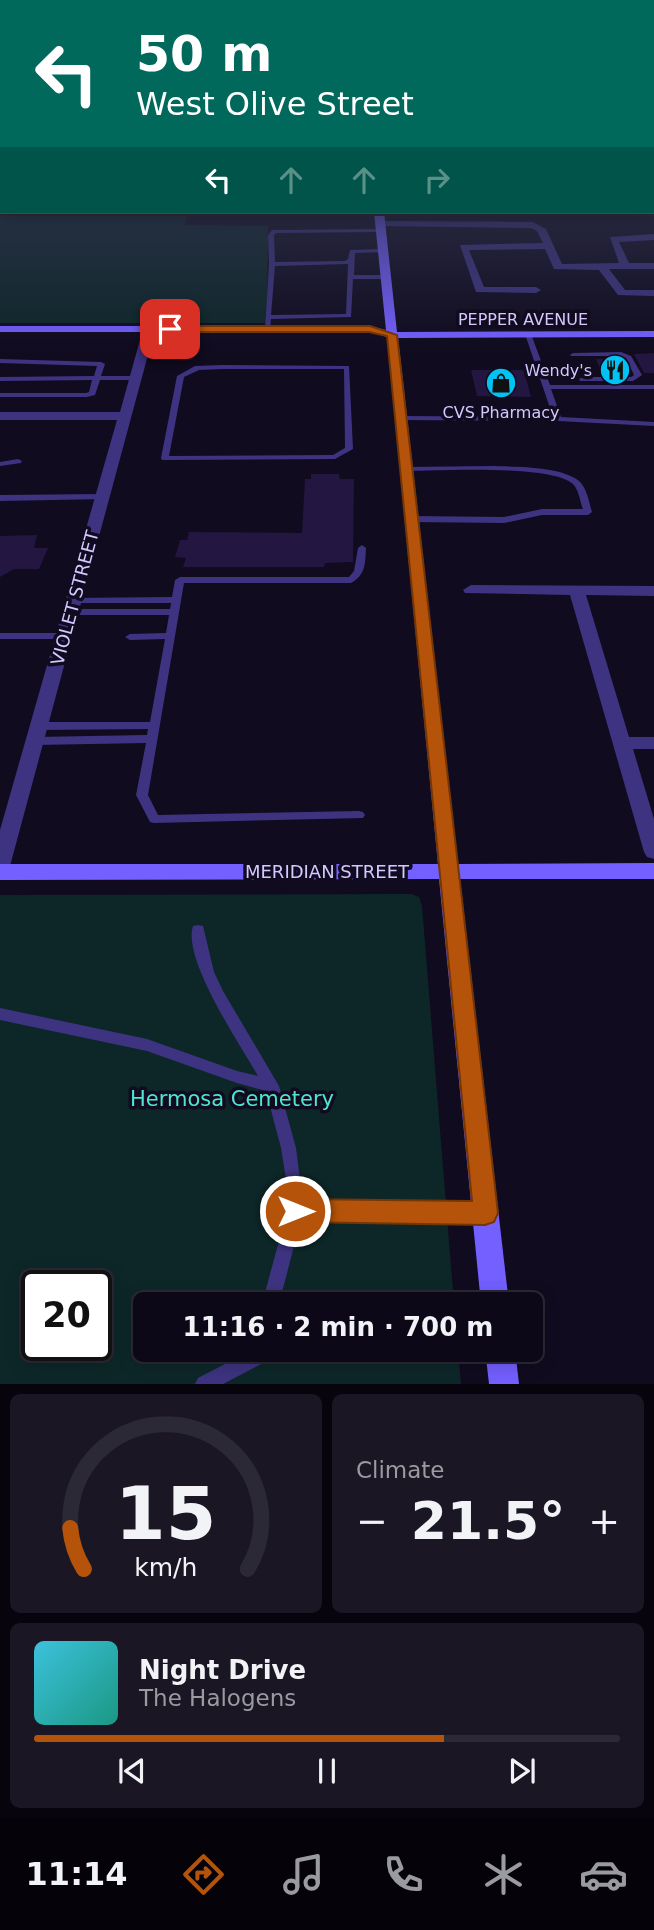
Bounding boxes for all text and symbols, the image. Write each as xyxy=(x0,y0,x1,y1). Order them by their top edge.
text: 50 m xyxy=(136,26,272,83)
icon: left xyxy=(21,28,112,119)
text: West Olive Street xyxy=(136,85,414,123)
icon: left xyxy=(199,161,237,199)
icon: ahead xyxy=(272,161,310,199)
icon: ahead xyxy=(345,161,383,199)
icon: right xyxy=(418,161,456,199)
pin xyxy=(140,299,200,359)
icon: arrive xyxy=(151,310,189,348)
street label: PEPPER AVENUE xyxy=(458,310,588,329)
restaurant icon: Wendy's xyxy=(598,353,632,387)
place label: Wendy's xyxy=(525,361,592,380)
shop icon: CVS Pharmacy xyxy=(484,366,518,400)
place label: CVS Pharmacy xyxy=(443,403,559,422)
street label: VIOLET STREET xyxy=(46,527,103,668)
street label: MERIDIAN STREET xyxy=(245,861,410,882)
park label: Hermosa Cemetery xyxy=(130,1087,334,1111)
position arrow xyxy=(258,1174,332,1248)
speed limit sign: 20 xyxy=(21,1270,112,1361)
text: 11:16 · 2 min · 700 m xyxy=(183,1312,493,1342)
text: Climate xyxy=(356,1457,445,1483)
text: 15 xyxy=(115,1472,217,1557)
text: 21.5° xyxy=(411,1491,565,1551)
text: − xyxy=(356,1499,388,1543)
text: + xyxy=(588,1499,620,1543)
text: km/h xyxy=(134,1553,198,1582)
text: Night Drive xyxy=(139,1655,306,1685)
text: The Halogens xyxy=(139,1685,296,1711)
icon: previous xyxy=(113,1752,151,1790)
icon: pause xyxy=(308,1752,346,1790)
icon: next xyxy=(503,1752,541,1790)
icon: directions xyxy=(179,1850,228,1899)
icon: music xyxy=(279,1850,328,1899)
icon: phone xyxy=(379,1850,428,1899)
icon: climate xyxy=(479,1850,528,1899)
icon: car xyxy=(579,1850,628,1899)
text: 11:14 xyxy=(26,1855,127,1893)

